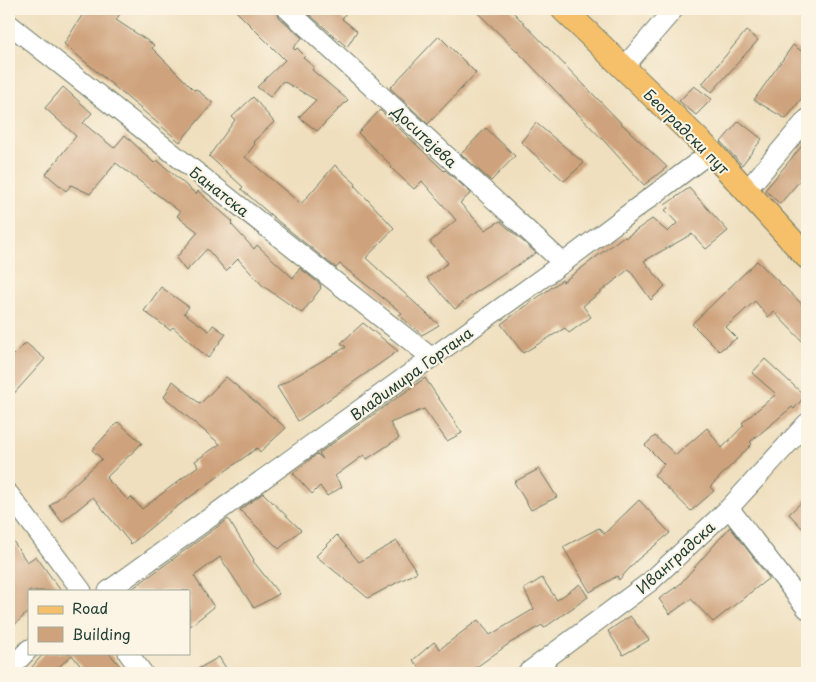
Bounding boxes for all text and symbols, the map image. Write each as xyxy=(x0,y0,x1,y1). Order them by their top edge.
street label: Београдски пут xyxy=(639,83,736,180)
street label: Доситејева xyxy=(386,99,463,173)
street label: Банатска xyxy=(185,160,255,222)
street label: Владимира Гортана xyxy=(345,320,478,425)
street label: Иванградска xyxy=(630,515,720,599)
legend xyxy=(28,590,190,654)
text: Road xyxy=(72,596,108,619)
text: Building xyxy=(72,622,131,645)

